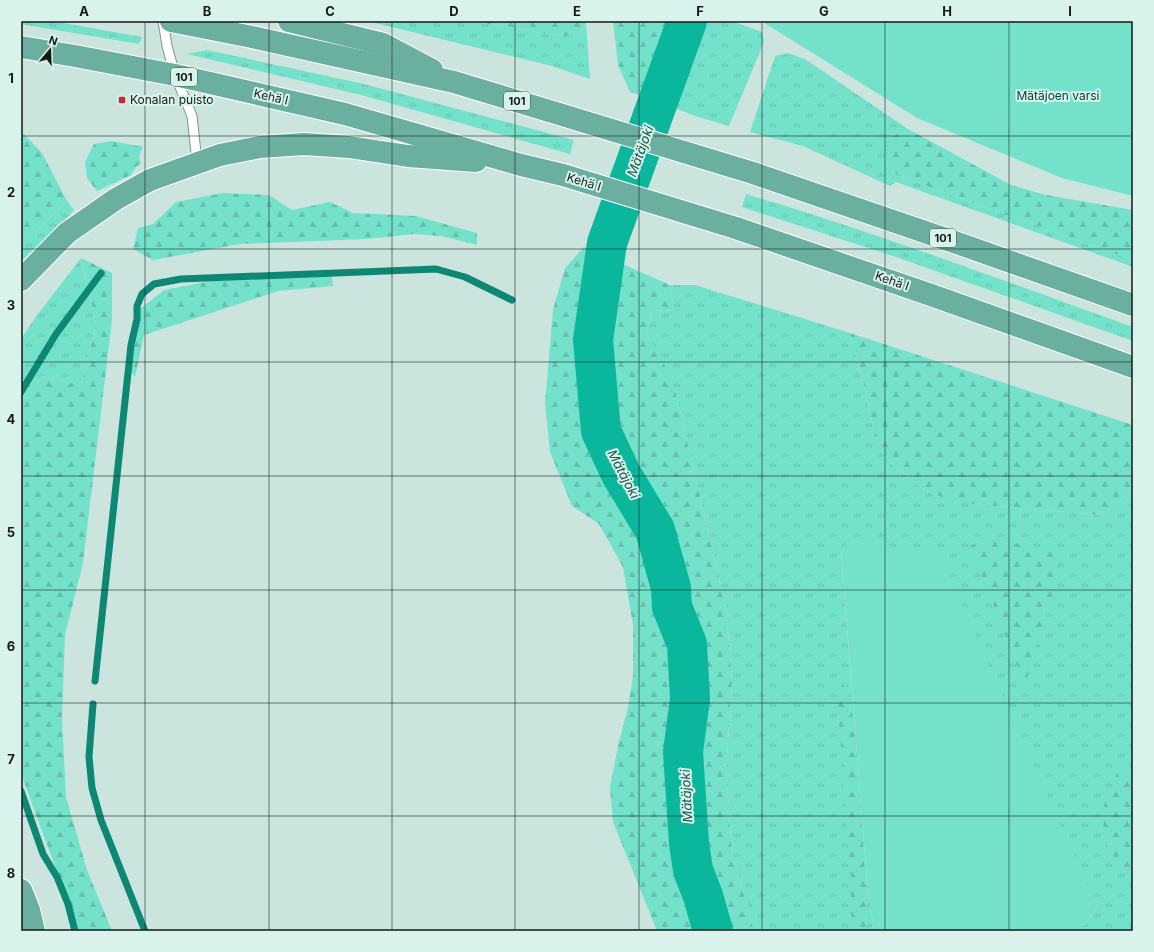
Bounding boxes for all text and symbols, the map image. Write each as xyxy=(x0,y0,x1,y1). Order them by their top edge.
text: A xyxy=(79,3,89,19)
text: B xyxy=(203,3,212,19)
text: C xyxy=(325,3,335,19)
text: D xyxy=(449,3,459,19)
text: E xyxy=(573,3,581,19)
text: F xyxy=(696,3,704,19)
text: G xyxy=(819,3,829,19)
text: H xyxy=(942,3,952,19)
text: I xyxy=(1068,3,1072,19)
north arrow xyxy=(30,30,70,70)
text: N xyxy=(47,33,60,49)
road number: 101 xyxy=(171,68,197,86)
text: 1 xyxy=(8,70,14,86)
street label: Kehä I xyxy=(252,85,290,108)
park label: Mätäjoen varsi xyxy=(1016,88,1100,103)
place label: Konalan puisto xyxy=(130,92,213,107)
road number: 101 xyxy=(504,92,530,110)
marker: Konalan puisto xyxy=(117,95,127,105)
water label: Mätäjoki xyxy=(623,122,657,179)
street label: Kehä I xyxy=(565,169,603,194)
text: 2 xyxy=(7,184,15,200)
road number: 101 xyxy=(930,229,956,247)
street label: Kehä I xyxy=(873,268,911,293)
text: 3 xyxy=(7,297,15,313)
text: 4 xyxy=(7,411,16,427)
water label: Mätäjoki xyxy=(604,447,644,502)
text: 5 xyxy=(7,524,15,540)
text: 6 xyxy=(7,638,15,654)
text: 7 xyxy=(7,751,15,767)
water label: Mätäjoki xyxy=(677,768,695,823)
text: 8 xyxy=(7,865,15,881)

